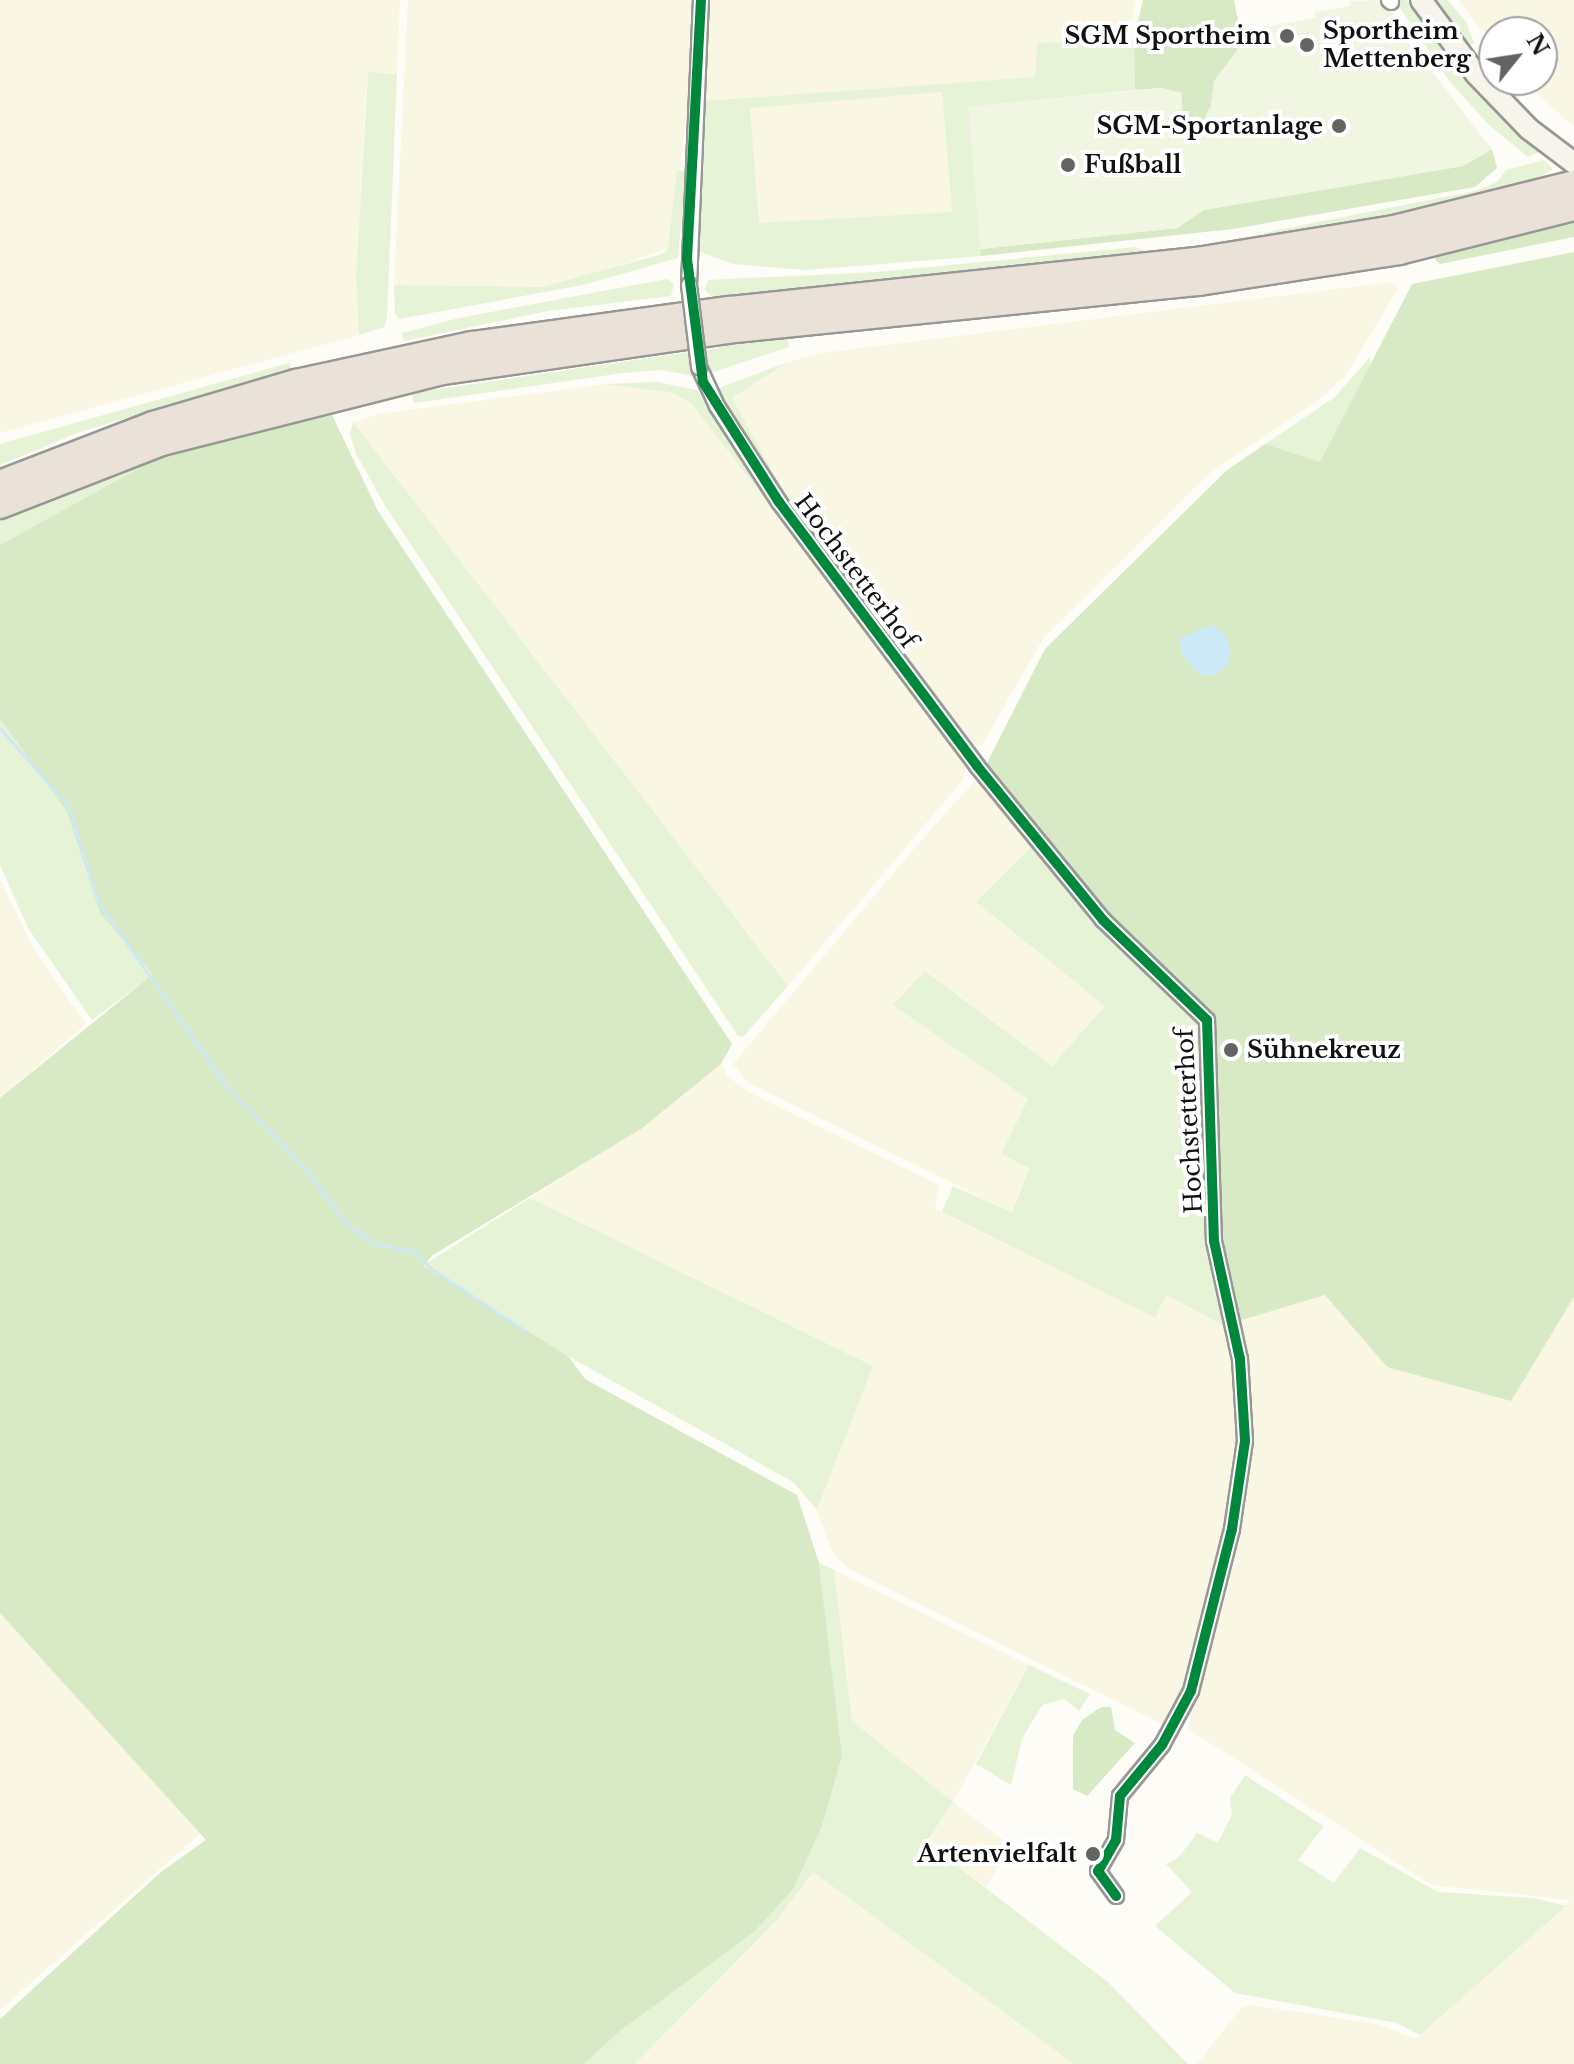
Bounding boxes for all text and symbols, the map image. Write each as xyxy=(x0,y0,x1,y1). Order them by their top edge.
north arrow xyxy=(1478,16,1558,96)
place label: Sportheim Mettenberg xyxy=(1323,17,1471,73)
place label: SGM Sportheim xyxy=(1064,22,1271,50)
marker: SGM Sportheim xyxy=(1278,27,1296,45)
text: N xyxy=(1521,29,1554,60)
marker: Sportheim Mettenberg xyxy=(1298,36,1316,54)
place label: SGM-Sportanlage xyxy=(1096,112,1323,140)
marker: SGM-Sportanlage xyxy=(1330,117,1348,135)
place label: Fußball xyxy=(1084,151,1182,179)
marker: Fußball xyxy=(1059,156,1077,174)
street label: Hochstetterhof xyxy=(789,488,923,654)
street label: Hochstetterhof xyxy=(1170,1027,1208,1215)
place label: Sühnekreuz xyxy=(1247,1036,1401,1064)
marker: Sühnekreuz xyxy=(1222,1041,1240,1059)
place label: Artenvielfalt xyxy=(917,1840,1077,1868)
marker: Artenvielfalt xyxy=(1084,1845,1102,1863)

